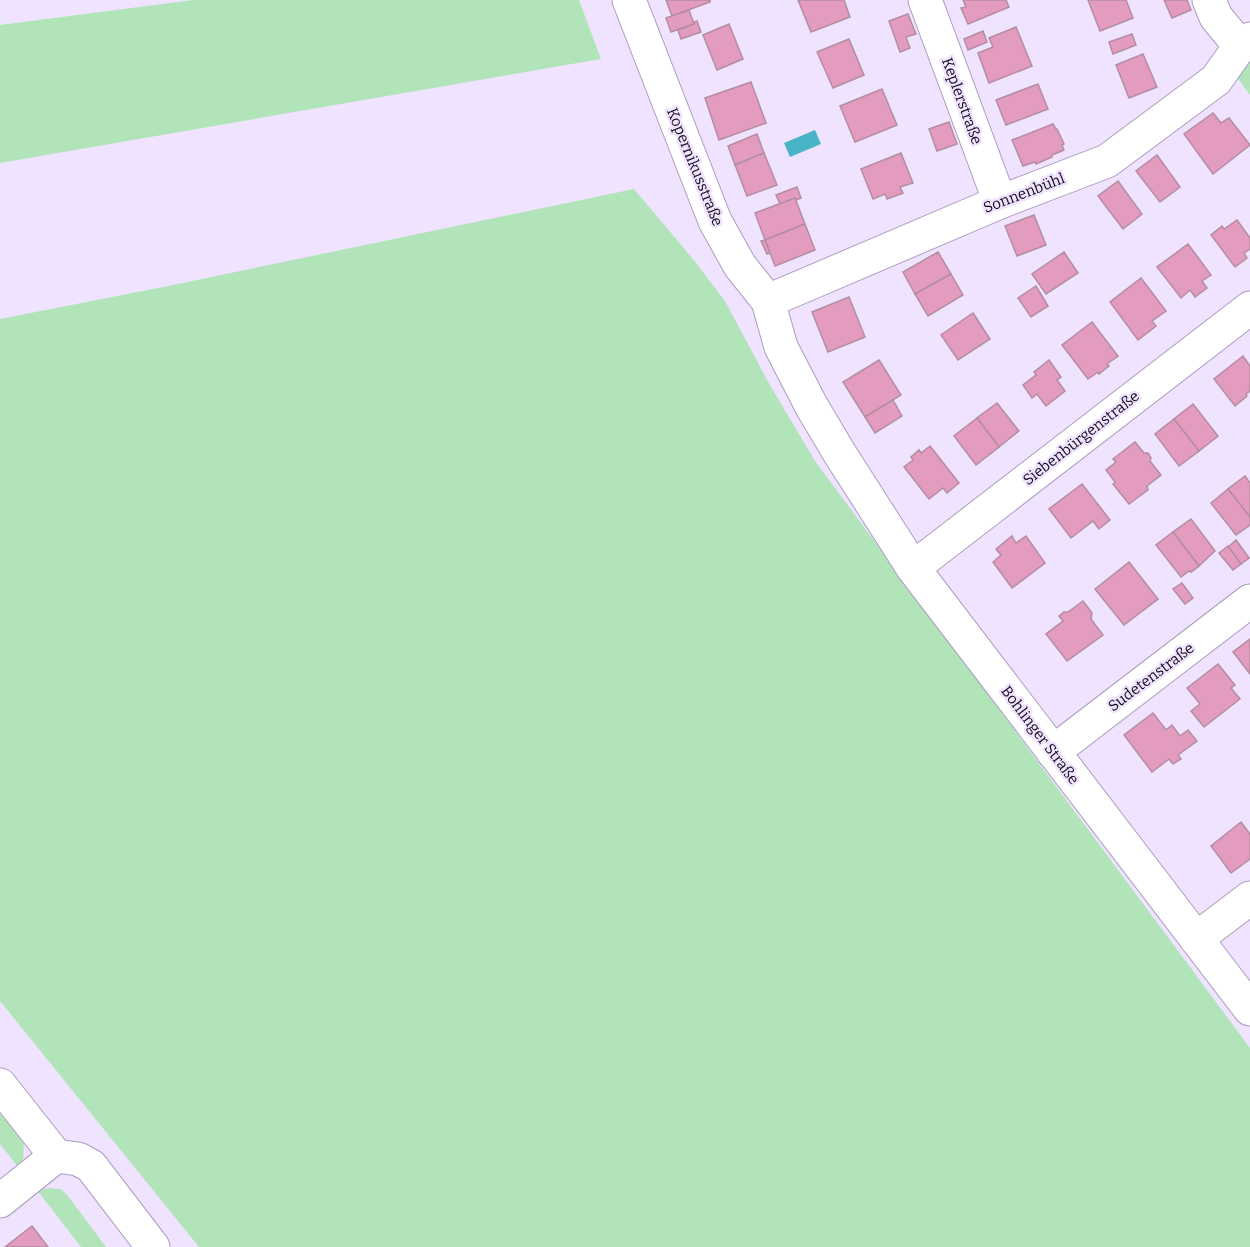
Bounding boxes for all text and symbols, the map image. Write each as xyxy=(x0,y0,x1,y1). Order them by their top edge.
street label: Keplerstraße xyxy=(938,55,986,147)
street label: Kopernikusstraße xyxy=(663,105,727,229)
street label: Sonnenbühl xyxy=(981,169,1067,217)
street label: Siebenbürgenstraße xyxy=(1019,387,1143,489)
street label: Sudetenstraße xyxy=(1105,639,1197,715)
street label: Bohlinger Straße xyxy=(997,682,1083,788)

